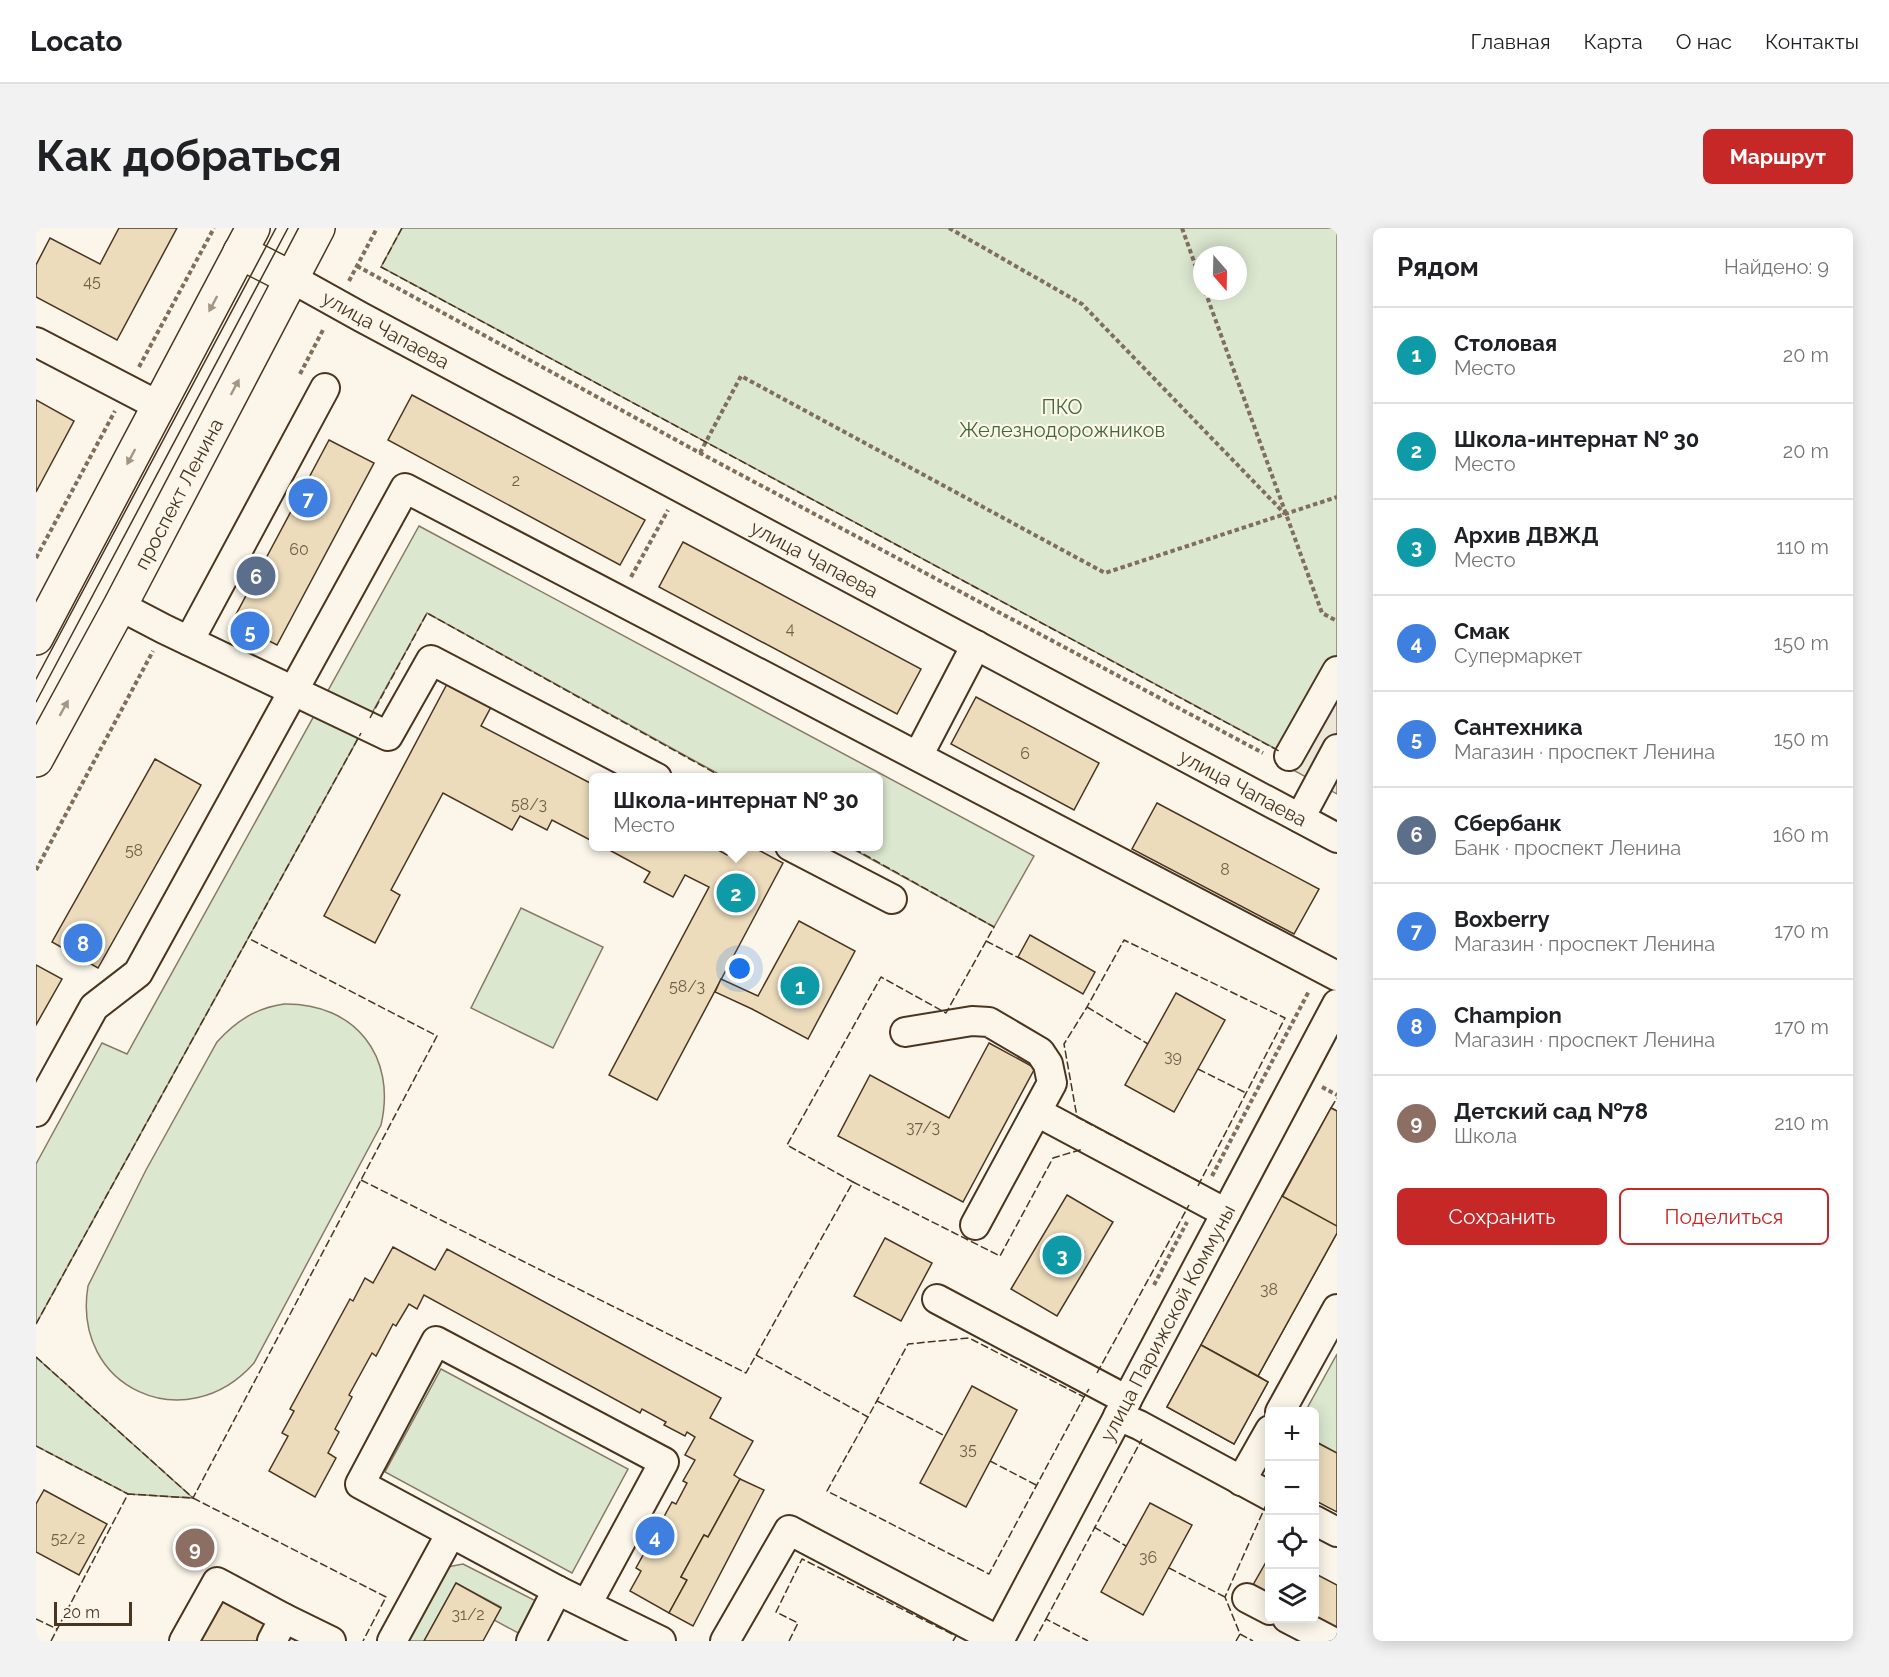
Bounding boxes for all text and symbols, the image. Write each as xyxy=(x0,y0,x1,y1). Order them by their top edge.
text: Locato xyxy=(30,25,122,58)
text: Главная xyxy=(1471,29,1551,54)
text: Карта xyxy=(1584,29,1643,54)
text: О нас xyxy=(1676,29,1732,54)
text: Контакты xyxy=(1765,29,1859,54)
button: Маршрут xyxy=(1703,129,1853,184)
text: Как добраться xyxy=(36,132,342,181)
north arrow xyxy=(1193,246,1247,300)
text: Рядом xyxy=(1397,252,1479,282)
text: Найдено: 9 xyxy=(1724,255,1829,279)
house number: 45 xyxy=(83,272,101,291)
street label: улица Чапаева xyxy=(318,286,454,374)
one-way arrow xyxy=(208,296,218,313)
text: Столовая xyxy=(1454,330,1557,356)
text: 1 xyxy=(1412,343,1421,367)
text: 20 m xyxy=(1783,343,1829,367)
text: Место xyxy=(1454,356,1516,380)
one-way arrow xyxy=(230,378,239,395)
park label: ПКО Железнодорожников xyxy=(959,395,1165,442)
street label: проспект Ленина xyxy=(129,414,228,574)
text: Школа-интернат № 30 xyxy=(1454,426,1699,452)
text: 2 xyxy=(1411,439,1422,463)
text: 20 m xyxy=(1783,439,1829,463)
one-way arrow xyxy=(126,449,136,466)
text: Место xyxy=(1454,452,1516,476)
house number: 2 xyxy=(512,471,520,490)
pin: 7 xyxy=(288,476,328,520)
street label: улица Чапаева xyxy=(746,515,882,603)
text: Архив ДВЖД xyxy=(1454,522,1599,548)
text: 3 xyxy=(1411,535,1422,559)
text: 110 m xyxy=(1776,535,1829,559)
house number: 60 xyxy=(289,540,309,559)
text: Место xyxy=(1454,548,1516,572)
pin: 6 xyxy=(236,554,276,598)
pin: 5 xyxy=(230,608,270,654)
text: Смак xyxy=(1454,618,1510,644)
house number: 4 xyxy=(786,619,795,638)
text: 4 xyxy=(1411,631,1422,655)
text: 150 m xyxy=(1774,631,1829,655)
text: Супермаркет xyxy=(1454,644,1582,668)
one-way arrow xyxy=(59,699,69,716)
text: Сантехника xyxy=(1454,714,1583,740)
text: 5 xyxy=(1411,727,1422,751)
text: 150 m xyxy=(1774,727,1829,751)
text: Магазин · проспект Ленина xyxy=(1454,740,1715,764)
house number: 6 xyxy=(1020,744,1030,763)
street label: улица Чапаева xyxy=(1175,744,1311,832)
popup xyxy=(589,773,883,851)
text: Школа-интернат № 30 xyxy=(613,787,859,813)
house number: 58/3 xyxy=(511,795,547,814)
text: Сбербанк xyxy=(1454,810,1562,836)
text: Место xyxy=(613,813,675,837)
text: 6 xyxy=(1410,823,1423,847)
text: 160 m xyxy=(1773,823,1829,847)
text: Банк · проспект Ленина xyxy=(1454,836,1681,860)
house number: 58 xyxy=(125,841,143,860)
house number: 8 xyxy=(1220,860,1230,879)
pin: 2 xyxy=(716,870,756,916)
text: Boxberry xyxy=(1454,906,1550,932)
text: 7 xyxy=(1411,919,1422,943)
text: 170 m xyxy=(1774,919,1829,943)
pin: 8 xyxy=(64,920,102,966)
text: Магазин · проспект Ленина xyxy=(1454,932,1715,956)
your location xyxy=(725,954,754,983)
pin: 1 xyxy=(780,964,819,1008)
house number: 58/3 xyxy=(669,977,705,996)
text: Champion xyxy=(1454,1002,1562,1028)
text: 8 xyxy=(1410,1015,1423,1039)
text: 170 m xyxy=(1774,1015,1829,1039)
text: Магазин · проспект Ленина xyxy=(1454,1028,1715,1052)
house number: 39 xyxy=(1164,1047,1182,1066)
text: Детский сад №78 xyxy=(1454,1098,1648,1124)
text: 9 xyxy=(1411,1111,1422,1135)
text: 210 m xyxy=(1774,1111,1829,1135)
house number: 37/3 xyxy=(906,1118,940,1137)
text: Школа xyxy=(1454,1124,1517,1148)
button: Сохранить xyxy=(1397,1188,1607,1245)
button: Поделиться xyxy=(1619,1188,1829,1245)
street label: улица Парижской Коммуны xyxy=(1095,1200,1240,1446)
pin: 3 xyxy=(1042,1232,1082,1278)
house number: 38 xyxy=(1260,1280,1278,1299)
map controls xyxy=(1265,1407,1319,1623)
button: + xyxy=(1265,1407,1319,1461)
house number: 35 xyxy=(959,1440,977,1459)
button: − xyxy=(1265,1461,1319,1515)
pin: 4 xyxy=(636,1514,674,1558)
button: locate xyxy=(1265,1515,1319,1569)
pin: 9 xyxy=(176,1526,214,1570)
house number: 52/2 xyxy=(51,1529,85,1548)
house number: 36 xyxy=(1139,1548,1157,1567)
button: layers xyxy=(1265,1569,1319,1623)
scale bar xyxy=(54,1599,132,1626)
text: 20 m xyxy=(63,1603,100,1622)
house number: 31/2 xyxy=(451,1605,485,1624)

